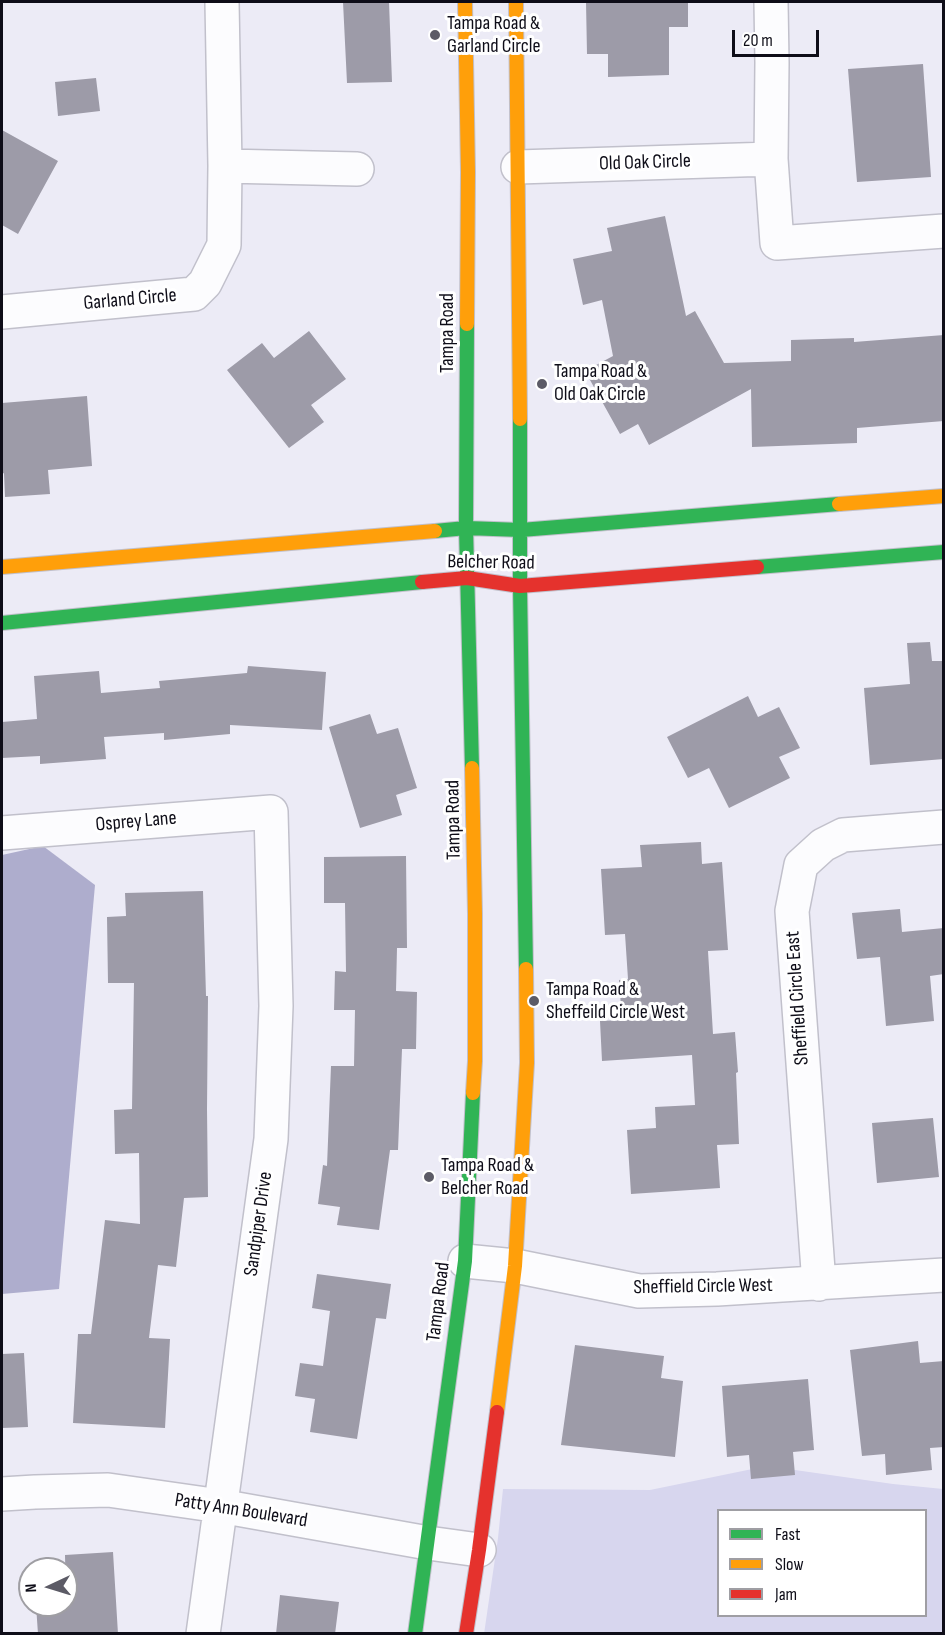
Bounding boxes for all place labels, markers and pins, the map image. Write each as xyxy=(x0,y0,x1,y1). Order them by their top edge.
place label: Tampa Road & Garland Circle xyxy=(447,12,540,59)
marker: Tampa Road & Garland Circle xyxy=(428,28,442,42)
place label: Tampa Road & Old Oak Circle xyxy=(554,360,647,407)
marker: Tampa Road & Old Oak Circle xyxy=(535,377,549,391)
place label: Tampa Road & Sheffeild Circle West xyxy=(546,978,685,1025)
marker: Tampa Road & Sheffeild Circle West xyxy=(527,994,541,1008)
place label: Tampa Road & Belcher Road xyxy=(441,1154,534,1201)
marker: Tampa Road & Belcher Road xyxy=(422,1170,436,1184)

